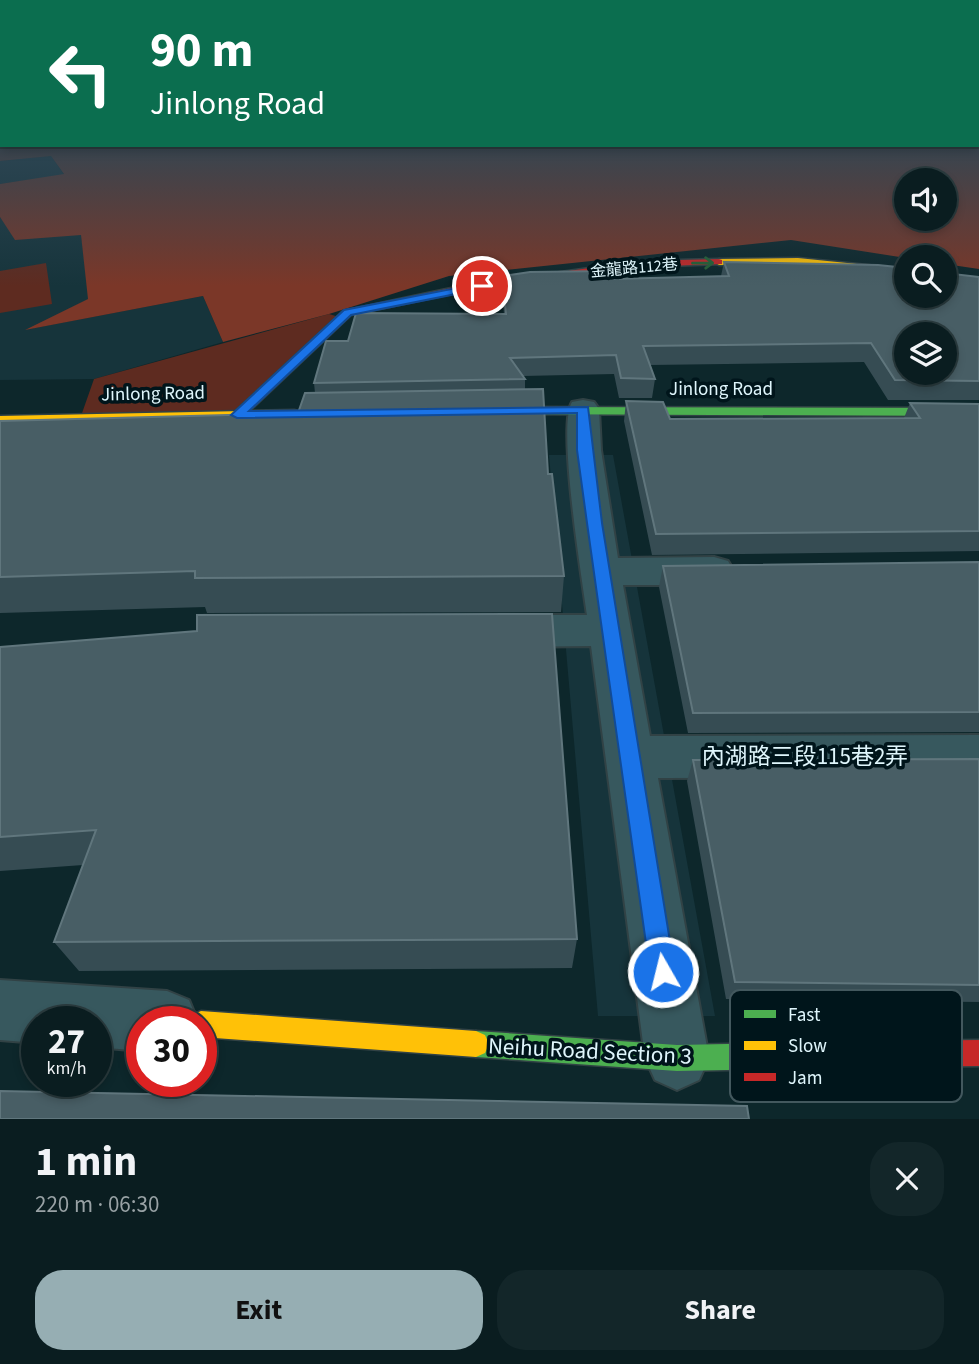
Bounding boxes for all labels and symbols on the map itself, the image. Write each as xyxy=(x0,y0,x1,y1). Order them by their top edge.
street label: 金龍路112巷 xyxy=(589,253,679,283)
pin xyxy=(452,256,512,316)
one-way arrow xyxy=(691,256,714,270)
street label: Jinlong Road xyxy=(669,376,773,403)
street label: Jinlong Road xyxy=(101,380,205,408)
street label: 內湖路三段115巷2弄 xyxy=(702,740,908,773)
position arrow xyxy=(626,935,700,1009)
legend xyxy=(730,990,962,1102)
text: Fast xyxy=(788,1002,821,1029)
speed limit sign: 30 xyxy=(126,1006,217,1097)
street label: Neihu Road Section 3 xyxy=(487,1029,693,1073)
text: Slow xyxy=(788,1033,827,1060)
text: Jam xyxy=(788,1065,822,1092)

